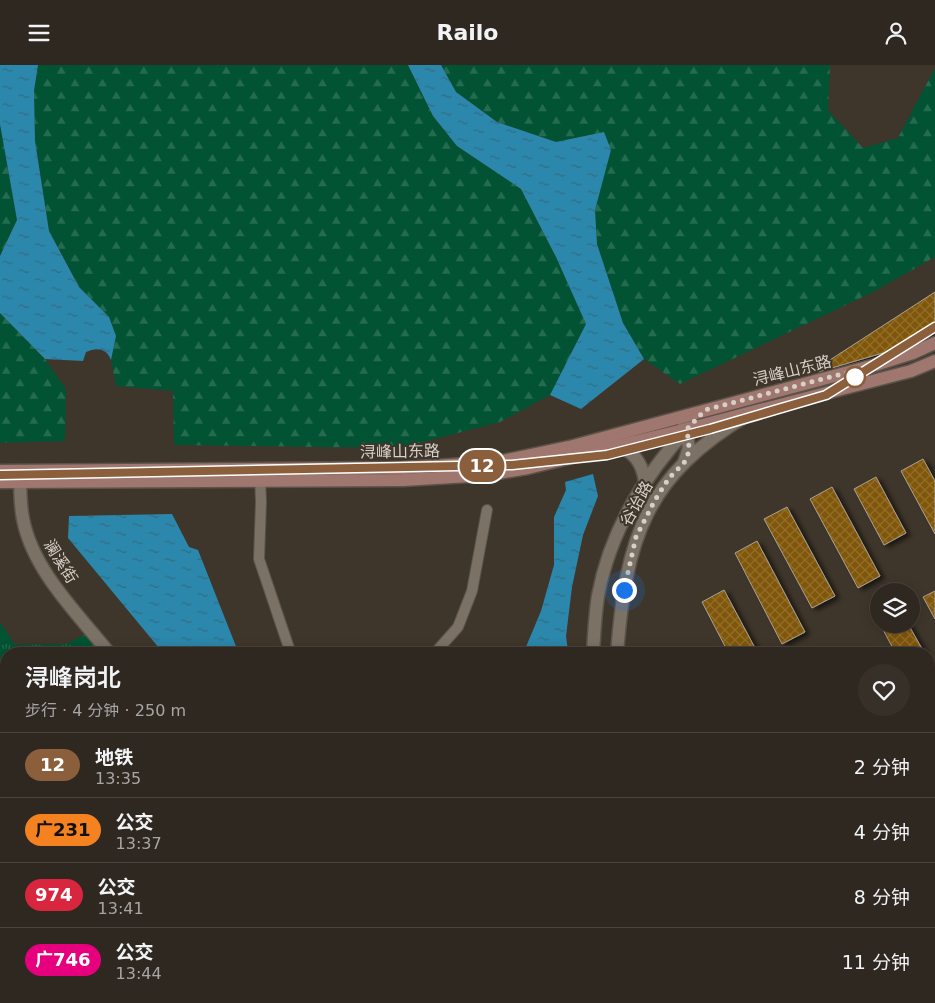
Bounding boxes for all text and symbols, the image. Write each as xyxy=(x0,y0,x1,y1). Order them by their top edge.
icon: menu xyxy=(25,19,53,47)
icon: person xyxy=(882,19,910,47)
text: Railo xyxy=(437,20,498,45)
street label: 浔峰山东路 xyxy=(751,352,833,389)
unlabelled marker xyxy=(844,366,866,388)
street label: 浔峰山东路 xyxy=(360,441,440,462)
line badge: 12 xyxy=(460,450,504,482)
text: 12 xyxy=(469,455,495,476)
street label: 谷诒路 xyxy=(616,478,656,529)
street label: 澜溪街 xyxy=(40,536,81,587)
your location xyxy=(612,578,637,603)
map controls xyxy=(870,583,920,633)
button: layers xyxy=(870,583,920,633)
text: 浔峰岗北 xyxy=(25,664,121,692)
button: heart xyxy=(858,664,910,716)
text: 步行 · 4 分钟 · 250 m xyxy=(25,701,186,720)
text: 地铁 xyxy=(95,746,133,768)
text: 12 xyxy=(40,754,65,775)
text: 2 分钟 xyxy=(854,756,910,778)
text: 13:35 xyxy=(95,769,141,788)
text: 公交 xyxy=(116,811,154,833)
text: 广231 xyxy=(35,819,91,840)
text: 4 分钟 xyxy=(854,821,910,843)
text: 13:37 xyxy=(116,834,162,853)
text: 公交 xyxy=(98,876,136,898)
text: 974 xyxy=(35,884,73,905)
text: 8 分钟 xyxy=(854,886,910,908)
text: 13:41 xyxy=(98,899,144,918)
text: 公交 xyxy=(116,941,154,963)
text: 广746 xyxy=(35,949,91,970)
text: 11 分钟 xyxy=(842,951,910,973)
text: 13:44 xyxy=(116,964,162,983)

